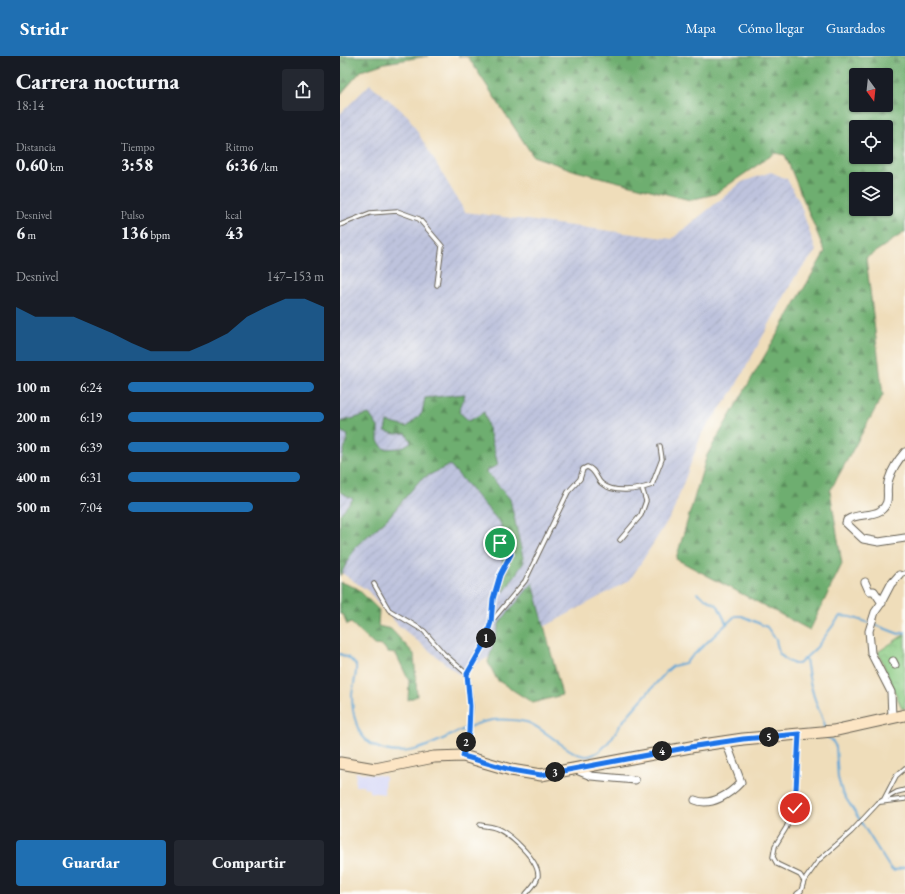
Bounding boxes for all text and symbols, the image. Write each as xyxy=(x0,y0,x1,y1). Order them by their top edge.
text: Stridr xyxy=(20,16,68,41)
text: Mapa xyxy=(685,19,716,37)
text: Cómo llegar xyxy=(738,19,804,37)
text: Guardados xyxy=(826,19,885,37)
text: Carrera nocturna xyxy=(16,67,179,96)
north arrow xyxy=(849,68,893,112)
map controls xyxy=(849,68,893,216)
button: share xyxy=(282,69,324,111)
text: 18:14 xyxy=(16,97,44,114)
button: locate xyxy=(849,120,893,164)
text: Distancia xyxy=(16,140,56,154)
text: Tiempo xyxy=(121,140,155,154)
text: Ritmo xyxy=(225,140,253,154)
text: 0.60 xyxy=(16,154,48,176)
text: 3:58 xyxy=(121,154,153,176)
text: 6:36 xyxy=(225,154,258,176)
text: km xyxy=(48,160,64,174)
text: /km xyxy=(258,160,278,174)
button: layers xyxy=(849,172,893,216)
text: Desnivel xyxy=(16,208,52,222)
text: Pulso xyxy=(121,208,144,222)
text: kcal xyxy=(225,208,242,222)
text: 6 xyxy=(16,222,25,244)
text: 136 xyxy=(121,222,148,244)
text: 43 xyxy=(225,222,244,244)
text: m xyxy=(25,228,36,242)
text: bpm xyxy=(148,228,170,242)
text: Desnivel xyxy=(16,268,59,285)
text: 147–153 m xyxy=(267,268,324,285)
text: 100 m xyxy=(16,379,50,396)
text: 6:24 xyxy=(80,379,102,396)
text: 200 m xyxy=(16,409,50,426)
text: 6:19 xyxy=(80,409,102,426)
text: 300 m xyxy=(16,439,50,456)
text: 6:39 xyxy=(80,439,102,456)
text: 400 m xyxy=(16,469,50,486)
text: 6:31 xyxy=(80,469,102,486)
text: 500 m xyxy=(16,499,50,516)
text: 7:04 xyxy=(80,499,102,516)
pin xyxy=(483,526,517,560)
icon: arrive xyxy=(489,532,511,554)
pin: 1 xyxy=(476,628,496,648)
text: 1 xyxy=(483,631,489,645)
pin: 5 xyxy=(759,727,779,747)
text: 5 xyxy=(766,730,772,744)
pin: 2 xyxy=(456,732,476,752)
text: 2 xyxy=(463,735,469,749)
pin: 4 xyxy=(652,741,672,761)
text: 4 xyxy=(659,744,665,758)
pin: 3 xyxy=(545,762,565,782)
text: 3 xyxy=(552,765,558,779)
pin xyxy=(778,791,812,825)
icon: check xyxy=(784,797,806,819)
button: Guardar xyxy=(16,840,166,886)
button: Compartir xyxy=(174,840,324,886)

